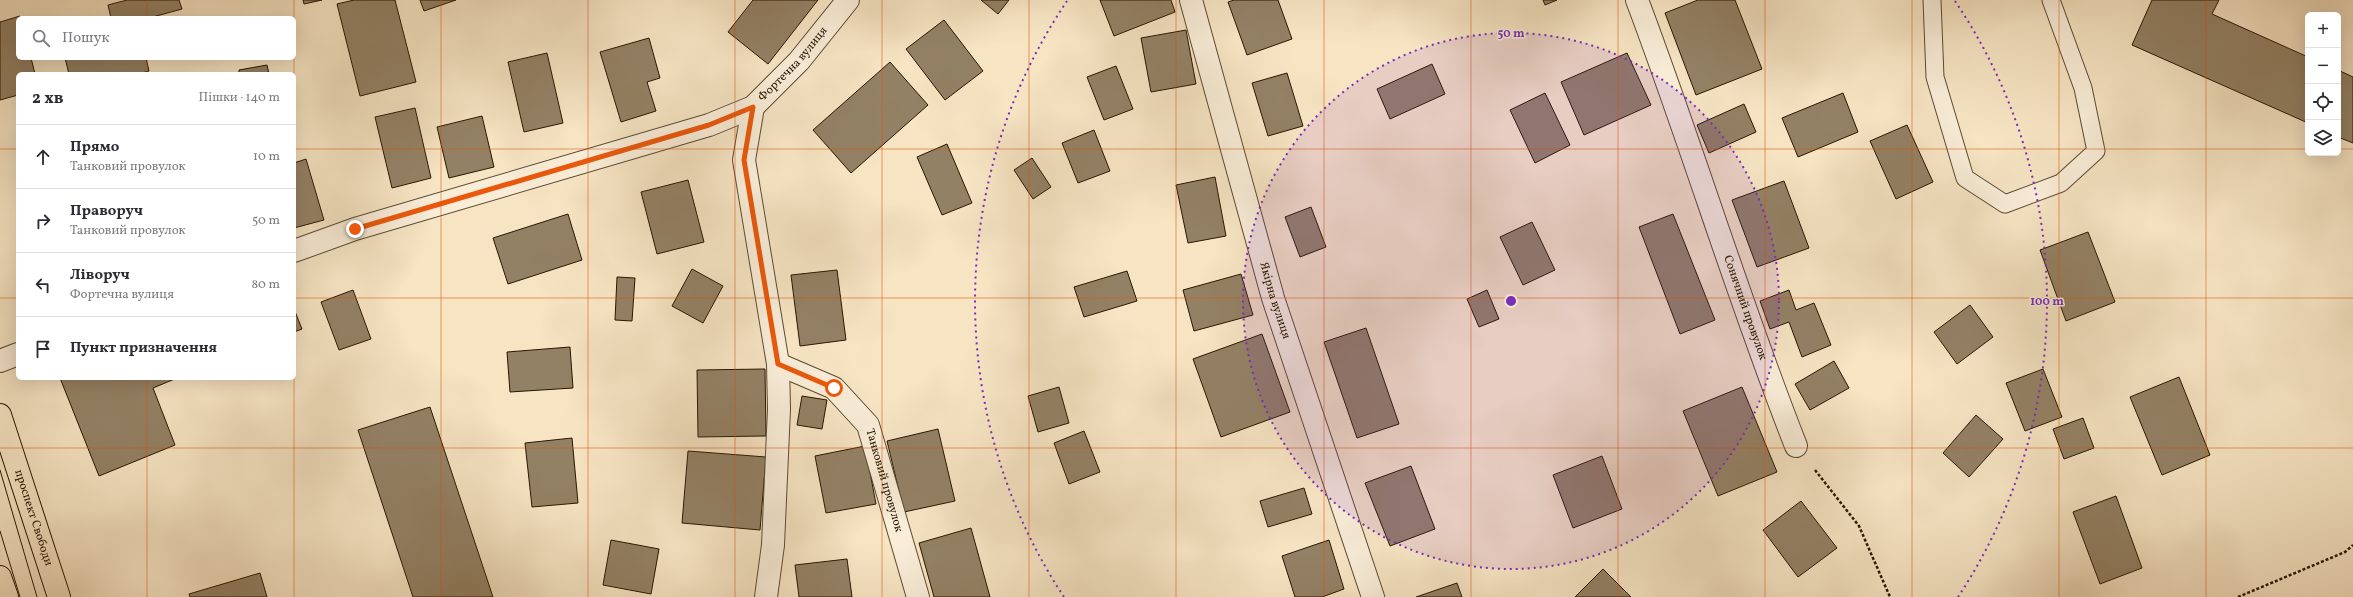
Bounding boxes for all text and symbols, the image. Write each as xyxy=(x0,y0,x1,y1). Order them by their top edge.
map controls xyxy=(2305,12,2341,156)
button: + xyxy=(2305,12,2341,48)
search box xyxy=(16,16,296,60)
street label: Фортечна вулиця xyxy=(755,24,831,105)
text: 50 m xyxy=(1497,26,1525,42)
icon: search xyxy=(30,27,52,49)
text: Пошук xyxy=(62,28,110,49)
button: − xyxy=(2305,48,2341,84)
button: locate xyxy=(2305,84,2341,120)
text: 2 хв xyxy=(32,87,64,110)
text: Пішки · 140 m xyxy=(199,89,280,107)
button: layers xyxy=(2305,120,2341,156)
text: Прямо xyxy=(70,137,119,158)
icon: ahead xyxy=(32,146,54,168)
text: 10 m xyxy=(253,148,280,166)
text: Танковий провулок xyxy=(70,158,185,176)
text: Праворуч xyxy=(70,201,143,222)
icon: right xyxy=(32,210,54,232)
text: 50 m xyxy=(252,212,280,230)
route end xyxy=(346,220,364,238)
text: Танковий провулок xyxy=(70,222,185,240)
street label: Сонячний провулок xyxy=(1719,253,1771,363)
street label: Якірна вулиця xyxy=(1255,260,1294,341)
text: Ліворуч xyxy=(70,265,130,286)
icon: left xyxy=(32,274,54,296)
text: 80 m xyxy=(251,276,280,294)
text: Фортечна вулиця xyxy=(70,286,174,304)
centre of rings xyxy=(1504,294,1518,308)
text: 100 m xyxy=(2030,294,2064,310)
icon: arrive xyxy=(32,338,54,360)
text: Пункт призначення xyxy=(70,338,217,359)
route start xyxy=(825,379,843,397)
street label: Танковий провулок xyxy=(862,427,907,535)
street label: проспект Свободи xyxy=(10,468,56,568)

